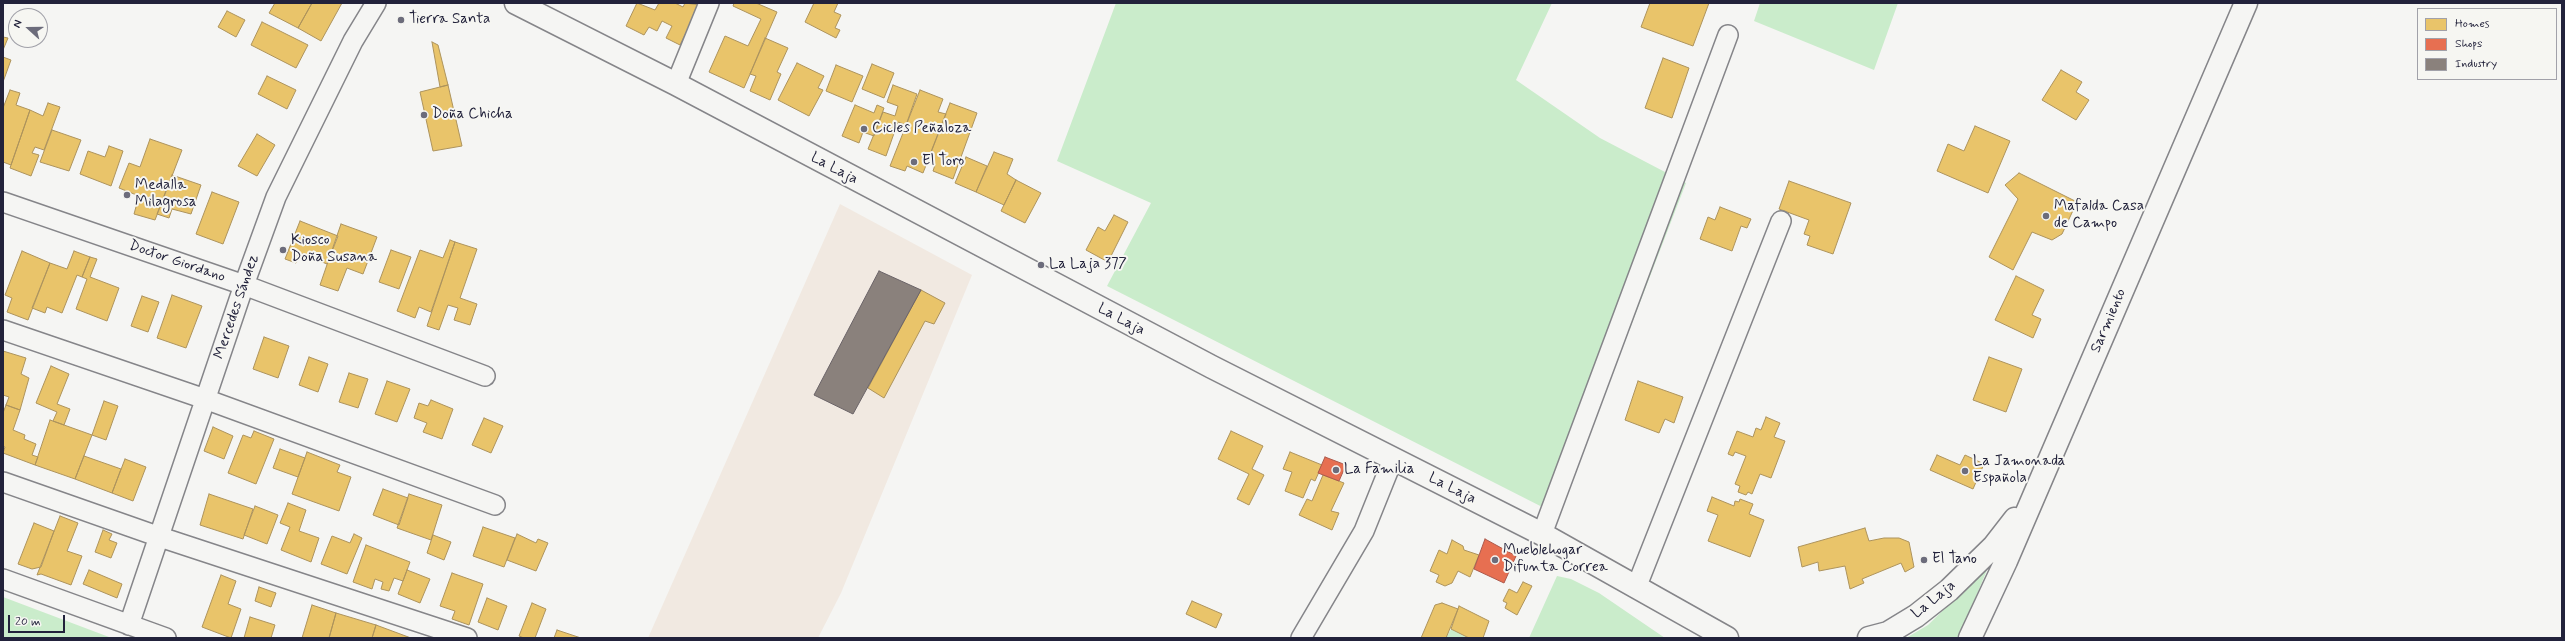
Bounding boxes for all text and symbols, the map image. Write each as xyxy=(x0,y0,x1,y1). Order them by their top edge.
north arrow xyxy=(8,8,48,48)
legend xyxy=(2417,8,2557,80)
place label: Tierra Santa xyxy=(409,11,490,29)
marker: Tierra Santa xyxy=(396,15,406,25)
text: Homes xyxy=(2455,16,2490,32)
text: N xyxy=(10,18,26,30)
text: Shops xyxy=(2455,36,2482,52)
text: Industry xyxy=(2455,56,2497,72)
place label: Doña Chicha xyxy=(432,106,513,124)
marker: Doña Chicha xyxy=(419,110,429,120)
place label: Cicles Peñaloza xyxy=(872,120,971,138)
marker: Cicles Peñaloza xyxy=(859,124,869,134)
street label: La Laja xyxy=(807,149,861,189)
place label: El Toro xyxy=(922,153,964,171)
marker: El Toro xyxy=(909,157,919,167)
place label: Medalla Milagrosa xyxy=(135,177,197,212)
marker: Medalla Milagrosa xyxy=(122,190,132,200)
place label: Mafalda Casa de Campo xyxy=(2054,198,2144,233)
marker: Mafalda Casa de Campo xyxy=(2041,211,2051,221)
place label: Kiosco Doña Susana xyxy=(291,232,377,267)
street label: Doctor Giordano xyxy=(126,237,228,287)
marker: Kiosco Doña Susana xyxy=(278,245,288,255)
street label: Mercedes Sández xyxy=(211,252,263,362)
place label: La Laja 377 xyxy=(1049,256,1127,274)
marker: La Laja 377 xyxy=(1036,260,1046,270)
street label: Sarmiento xyxy=(2087,286,2131,356)
street label: La Laja xyxy=(1094,300,1148,340)
place label: La Jamonada Española xyxy=(1973,453,2065,488)
place label: La Familia xyxy=(1344,461,1414,479)
marker: La Familia xyxy=(1331,465,1341,475)
marker: La Jamonada Española xyxy=(1960,466,1970,476)
street label: La Laja xyxy=(1425,469,1479,509)
place label: Mueblehogar Difunta Correa xyxy=(1503,542,1608,577)
place label: El Tano xyxy=(1932,551,1977,569)
marker: Mueblehogar Difunta Correa xyxy=(1490,555,1500,565)
marker: El Tano xyxy=(1919,555,1929,565)
street label: La Laja xyxy=(1908,577,1960,623)
scale bar xyxy=(10,607,67,633)
text: 20 m xyxy=(15,614,41,630)

